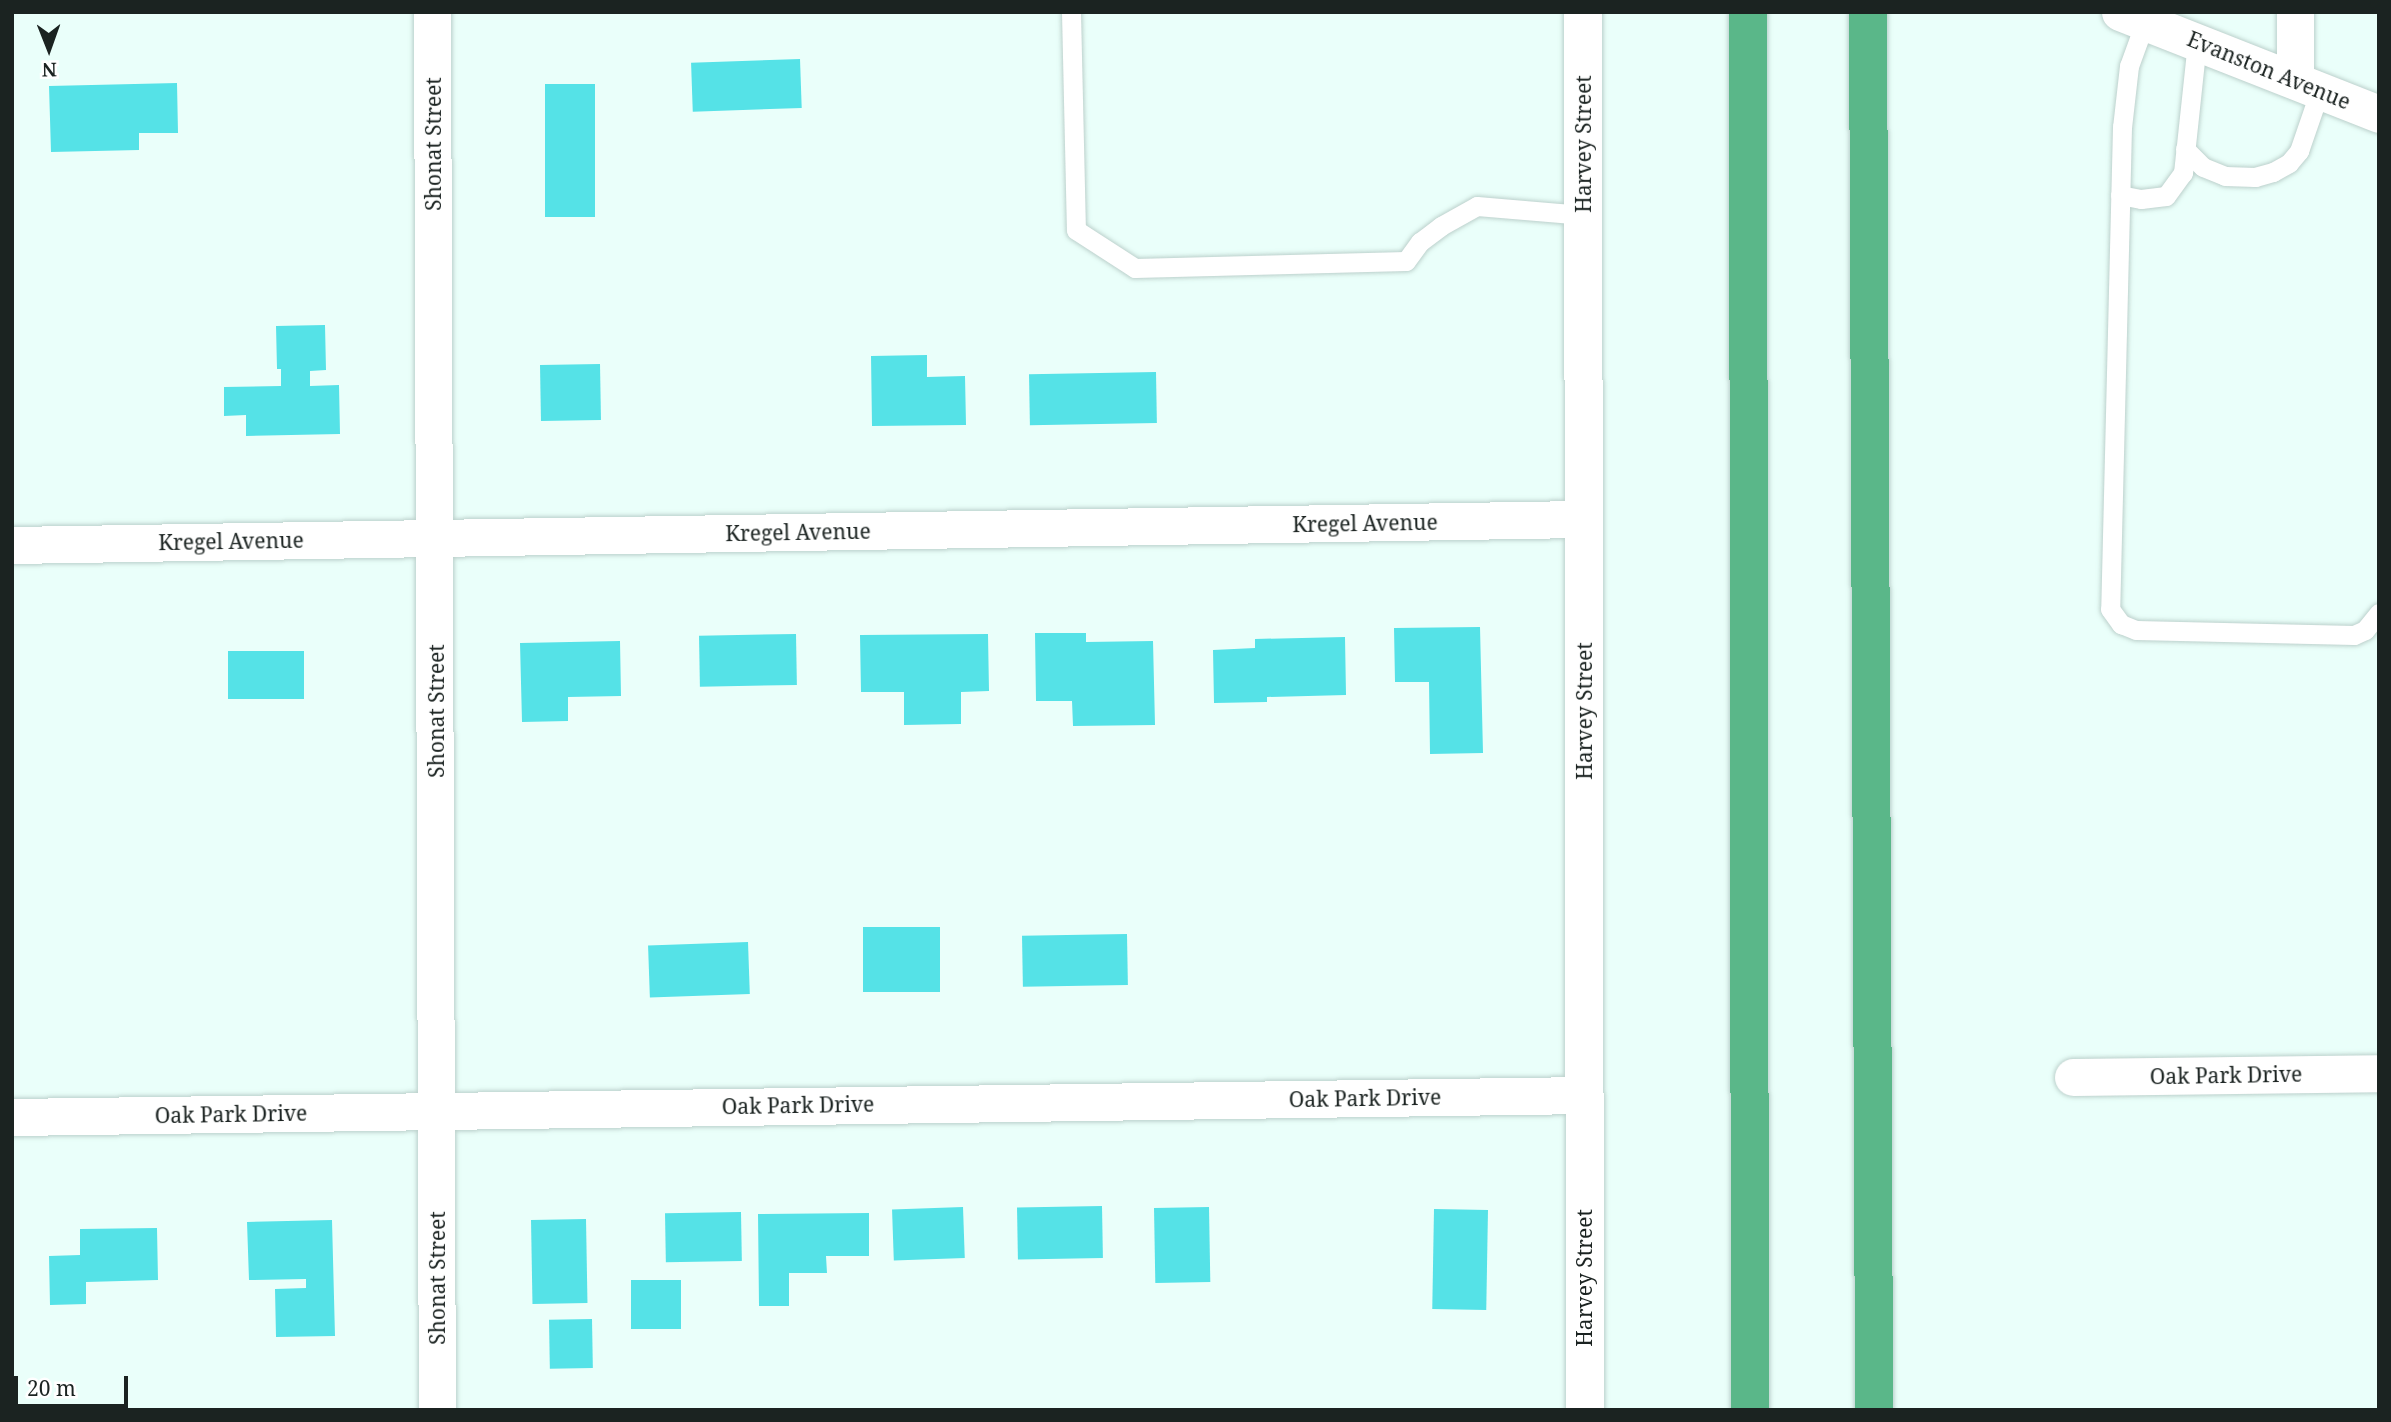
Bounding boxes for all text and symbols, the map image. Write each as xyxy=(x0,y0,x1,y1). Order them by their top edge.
north arrow xyxy=(14,14,84,84)
street label: Evanston Avenue xyxy=(2184,26,2354,114)
text: N xyxy=(42,57,57,83)
street label: Harvey Street xyxy=(1570,75,1596,213)
street label: Shonat Street xyxy=(420,77,446,211)
street label: Kregel Avenue xyxy=(1292,509,1438,537)
street label: Kregel Avenue xyxy=(725,518,871,546)
street label: Kregel Avenue xyxy=(158,527,304,555)
street label: Harvey Street xyxy=(1571,642,1597,780)
street label: Shonat Street xyxy=(423,644,449,778)
street label: Oak Park Drive xyxy=(2150,1061,2302,1089)
street label: Oak Park Drive xyxy=(1289,1084,1441,1112)
street label: Oak Park Drive xyxy=(722,1091,874,1119)
street label: Oak Park Drive xyxy=(155,1100,307,1128)
street label: Harvey Street xyxy=(1571,1209,1597,1347)
street label: Shonat Street xyxy=(424,1211,450,1345)
scale bar xyxy=(18,1362,131,1406)
text: 20 m xyxy=(27,1374,76,1402)

